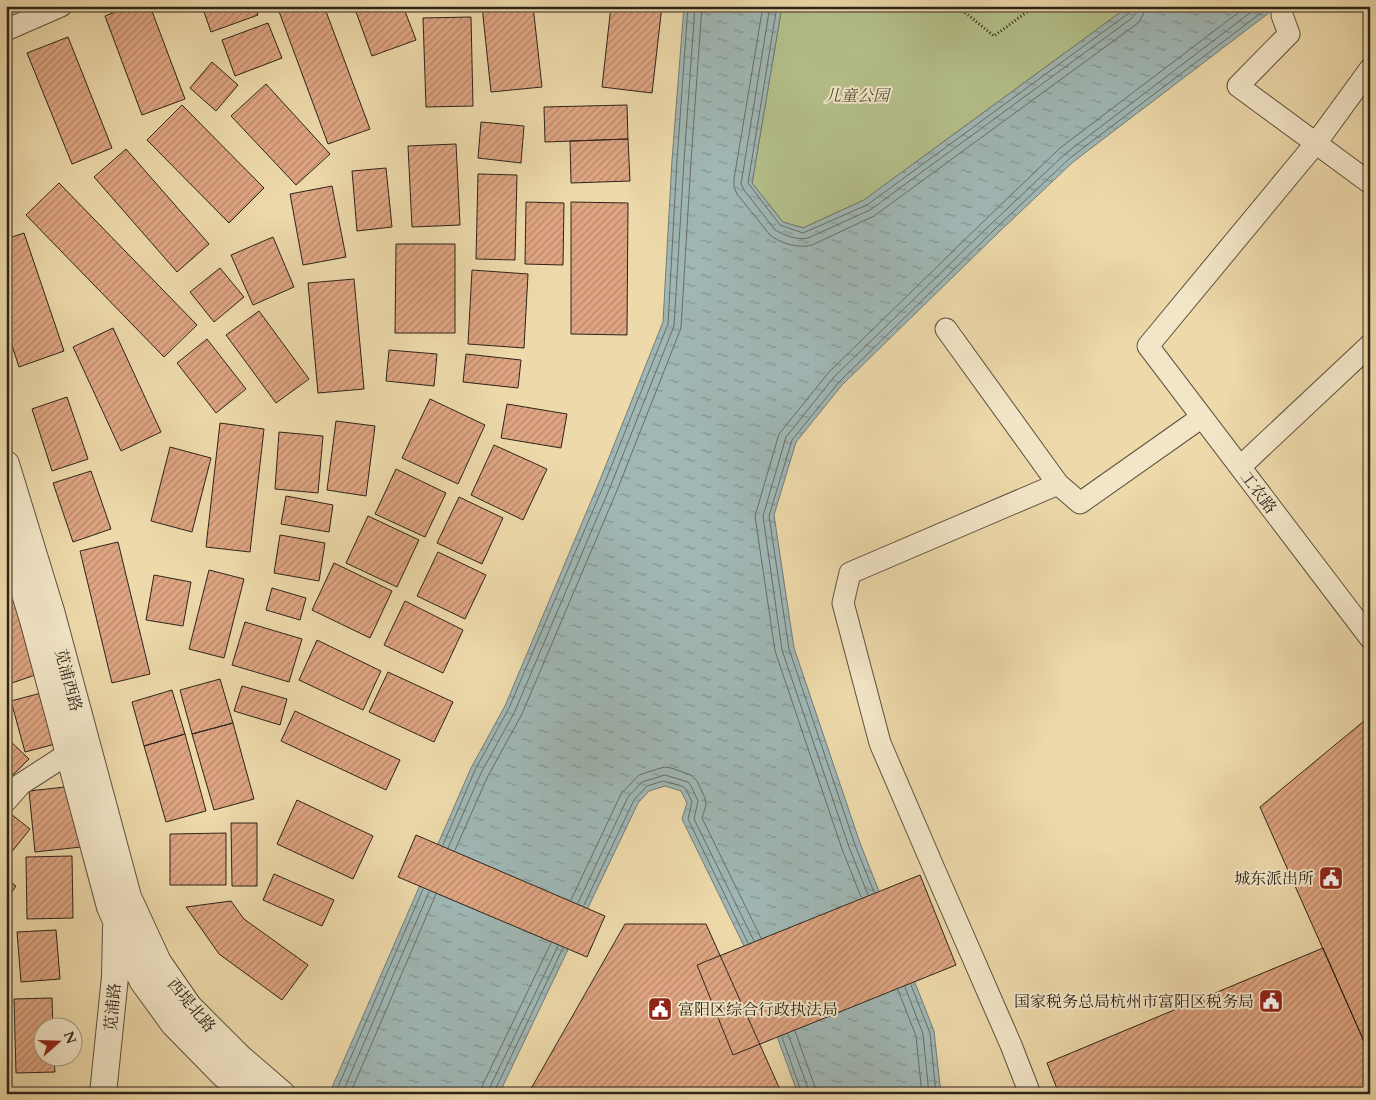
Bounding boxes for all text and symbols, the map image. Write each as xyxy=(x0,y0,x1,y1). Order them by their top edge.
park label: 儿童公园 xyxy=(825,85,892,107)
street label: 工农路 xyxy=(1235,467,1281,518)
street label: 苋浦西路 xyxy=(49,646,87,714)
public building icon: 城东派出所 xyxy=(1318,865,1344,891)
place label: 城东派出所 xyxy=(1234,868,1314,890)
street label: 西堤北路 xyxy=(162,974,220,1037)
street label: 苋浦路 xyxy=(100,982,126,1032)
public building icon: 国家税务总局杭州市富阳区税务局 xyxy=(1258,988,1284,1014)
place label: 国家税务总局杭州市富阳区税务局 xyxy=(1014,991,1254,1013)
public building icon: 富阳区综合行政执法局 xyxy=(647,996,673,1022)
place label: 富阳区综合行政执法局 xyxy=(678,999,838,1021)
north arrow xyxy=(32,1018,82,1068)
text: N xyxy=(59,1029,81,1047)

